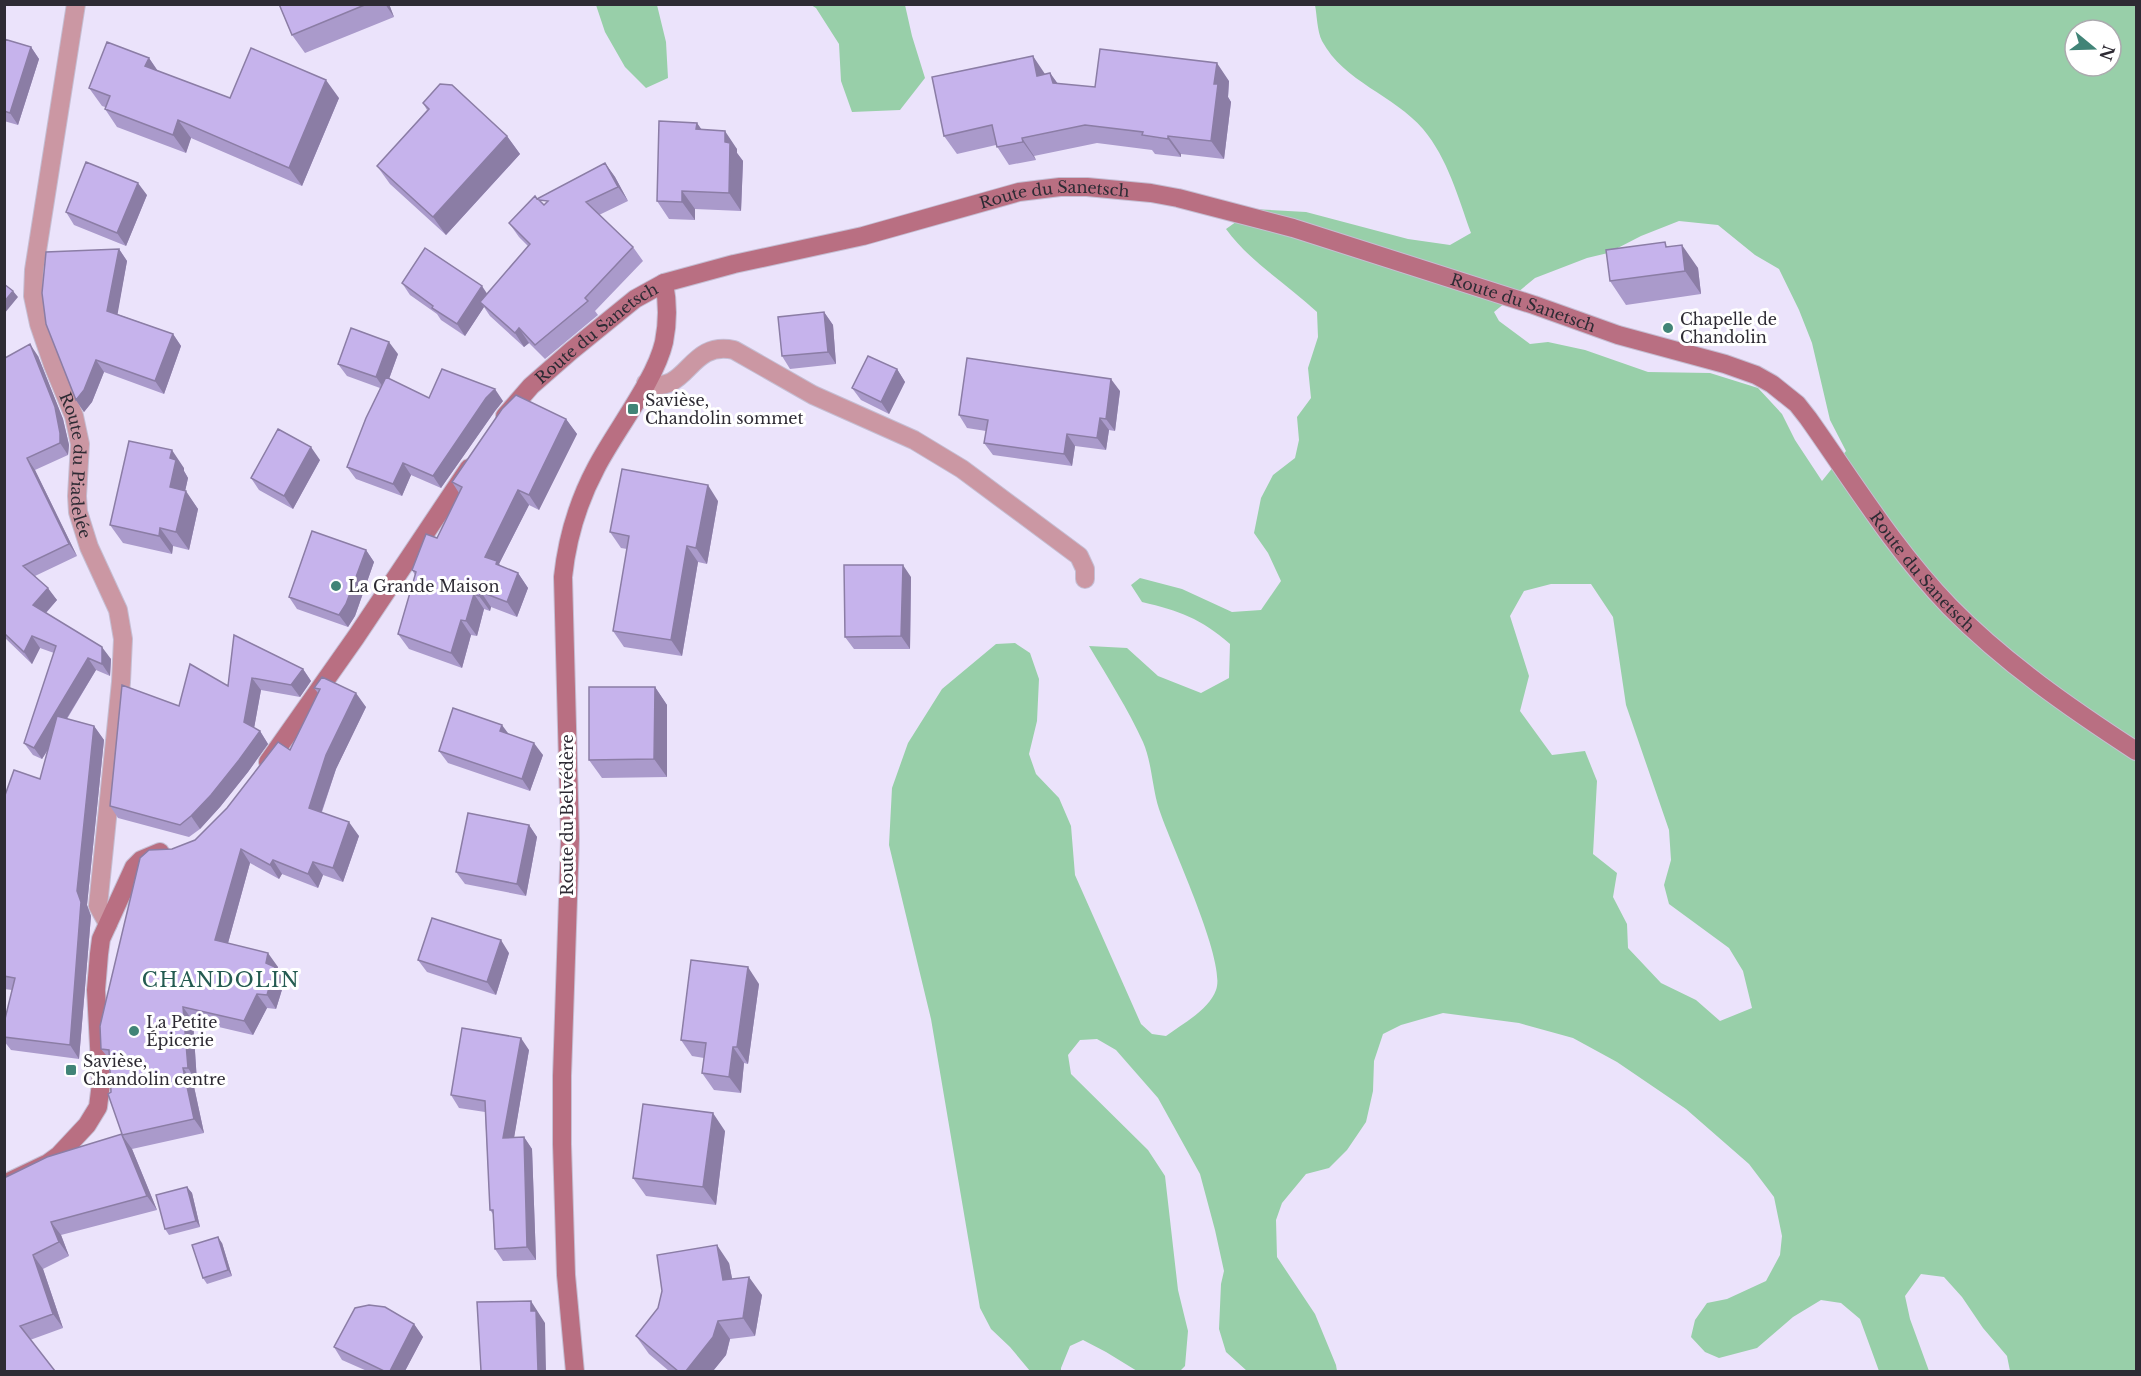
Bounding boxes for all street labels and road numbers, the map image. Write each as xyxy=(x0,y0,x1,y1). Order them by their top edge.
street label: Route du Sanetsch xyxy=(977,177,1130,213)
street label: Route du Sanetsch xyxy=(1448,269,1599,336)
street label: Route du Sanetsch xyxy=(531,278,661,388)
street label: Route du Piadelée xyxy=(55,389,96,541)
street label: Route du Sanetsch xyxy=(1866,508,1979,636)
street label: Route du Belvédère xyxy=(557,734,577,896)

